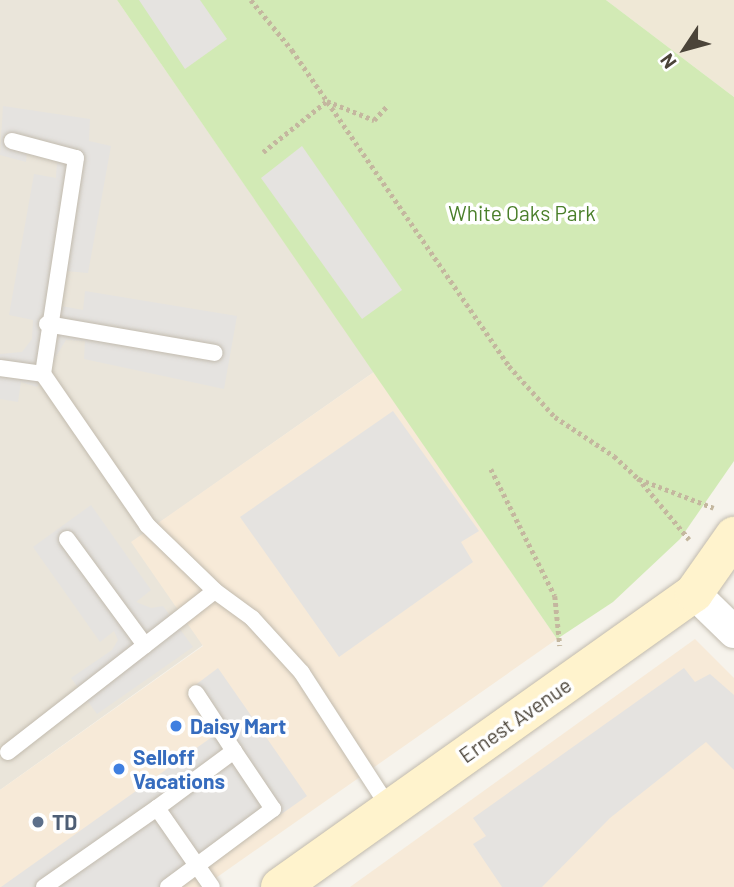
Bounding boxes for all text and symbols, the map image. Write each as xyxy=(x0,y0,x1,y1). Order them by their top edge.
north arrow xyxy=(650,14,720,84)
text: N xyxy=(655,50,681,74)
park label: White Oaks Park xyxy=(448,200,596,226)
street label: Ernest Avenue xyxy=(454,672,576,768)
place label: Daisy Mart xyxy=(190,713,286,739)
marker: Daisy Mart xyxy=(168,718,184,734)
place label: Selloff Vacations xyxy=(133,744,225,794)
marker: Selloff Vacations xyxy=(111,761,127,777)
place label: TD xyxy=(52,809,77,835)
marker: TD xyxy=(30,814,46,830)

